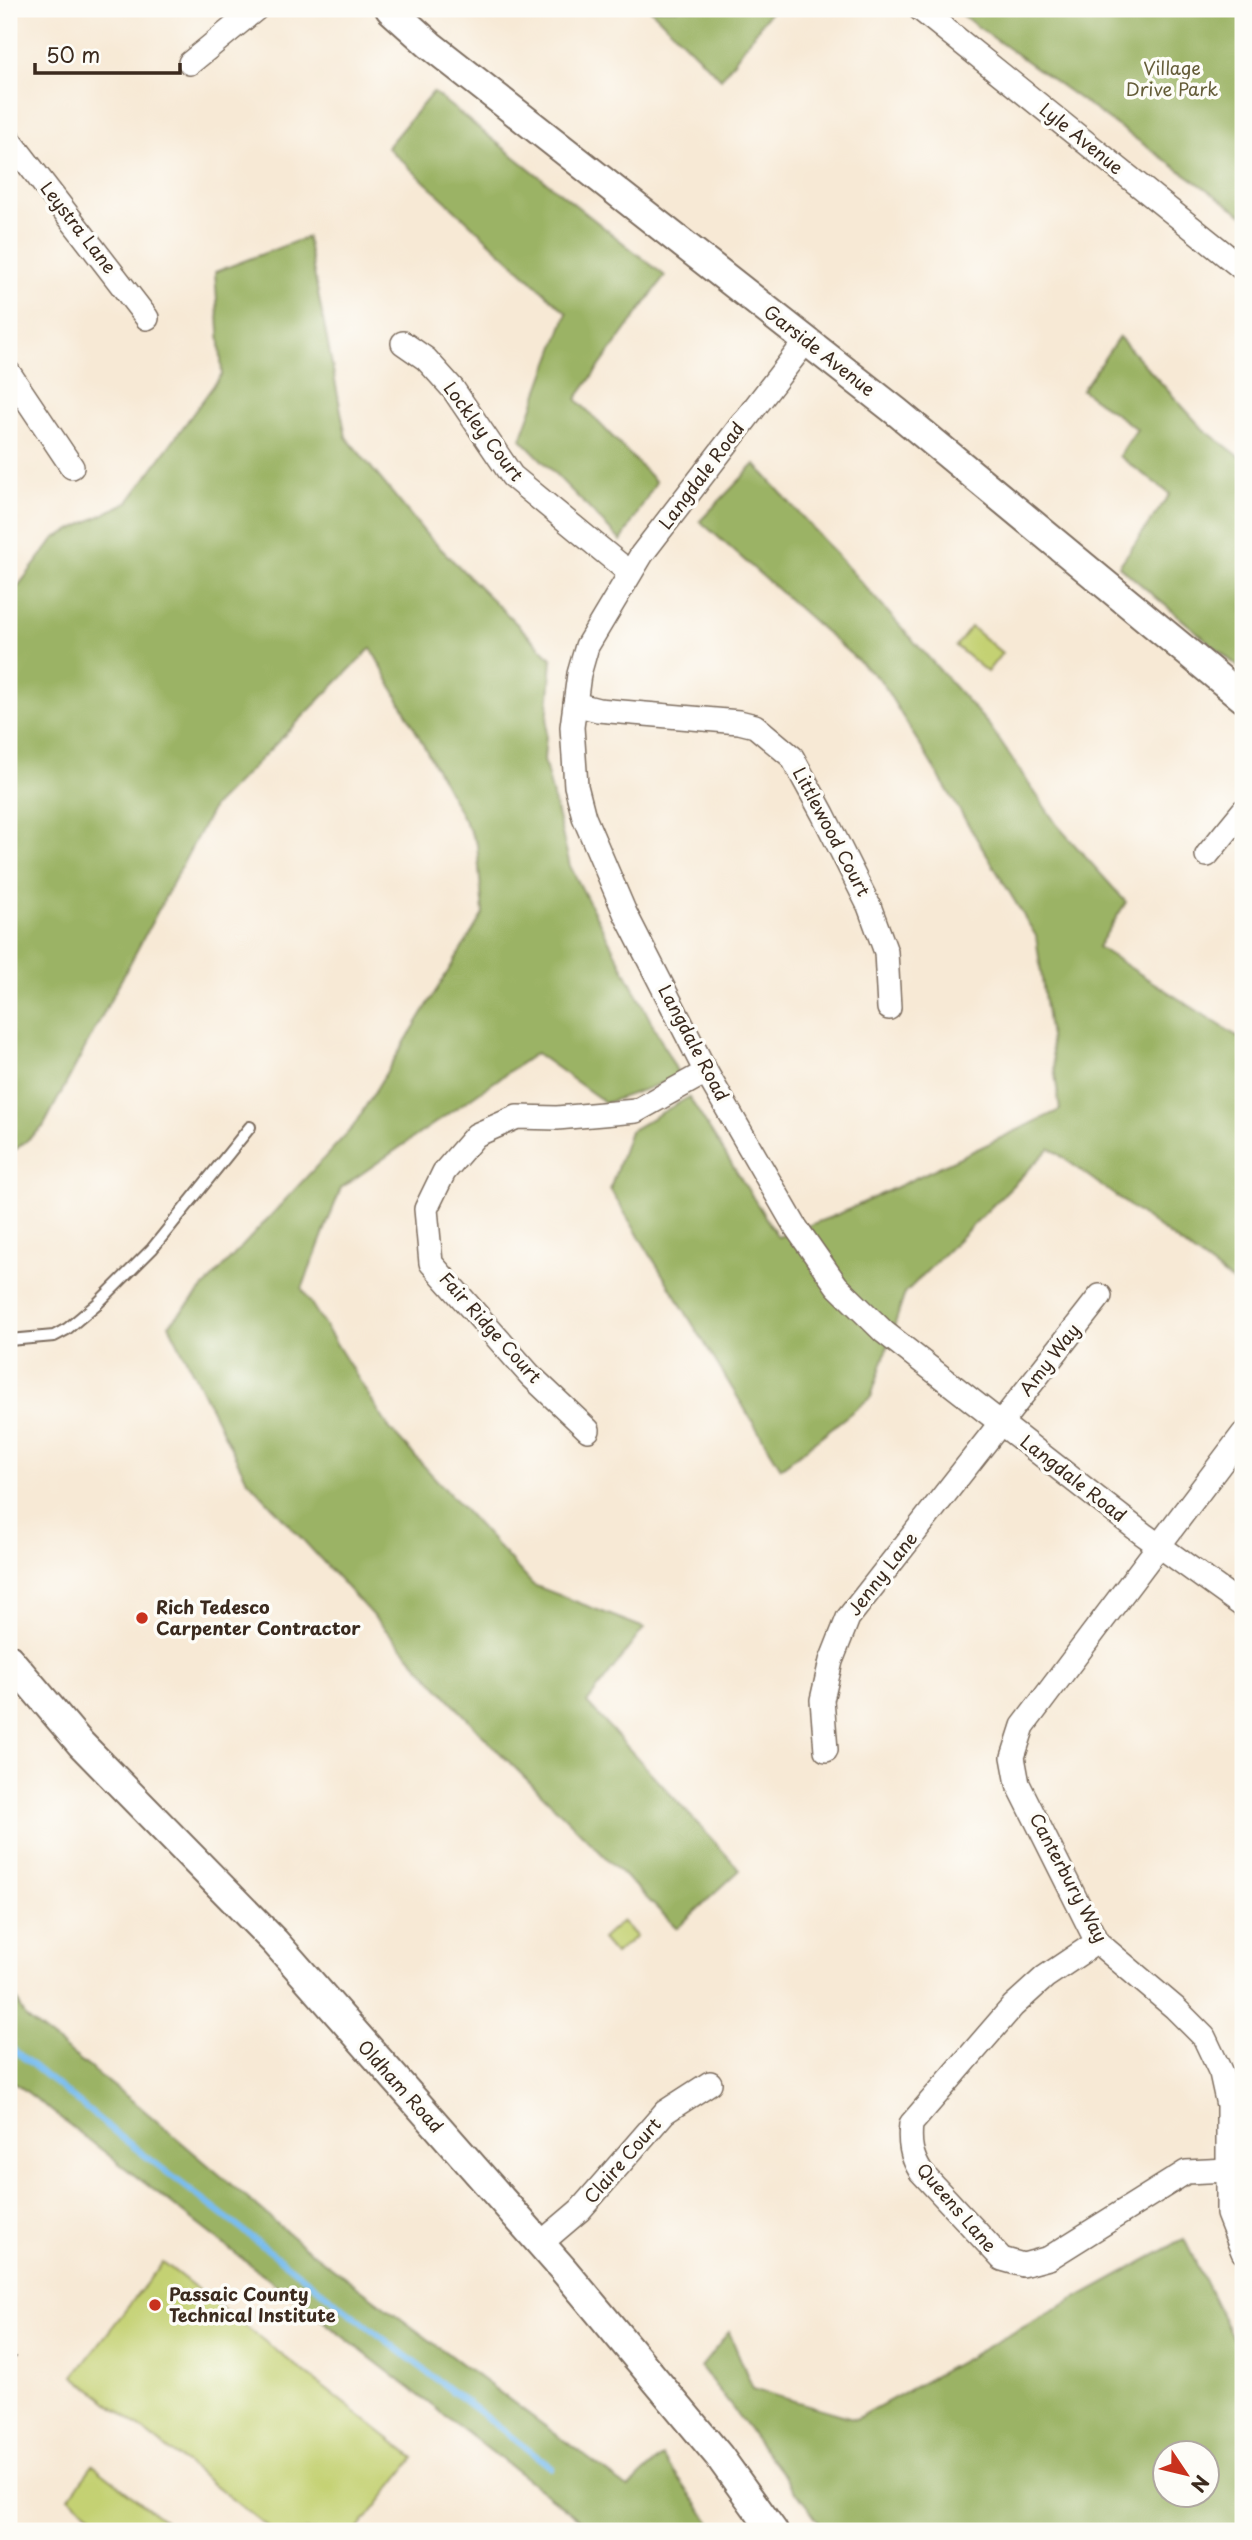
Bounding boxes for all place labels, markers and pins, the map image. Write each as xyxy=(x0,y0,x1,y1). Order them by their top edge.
place label: Rich Tedesco Carpenter Contractor xyxy=(156,1593,361,1641)
marker: Rich Tedesco Carpenter Contractor xyxy=(134,1610,150,1626)
place label: Passaic County Technical Institute xyxy=(169,2280,336,2328)
marker: Passaic County Technical Institute xyxy=(147,2297,163,2313)

